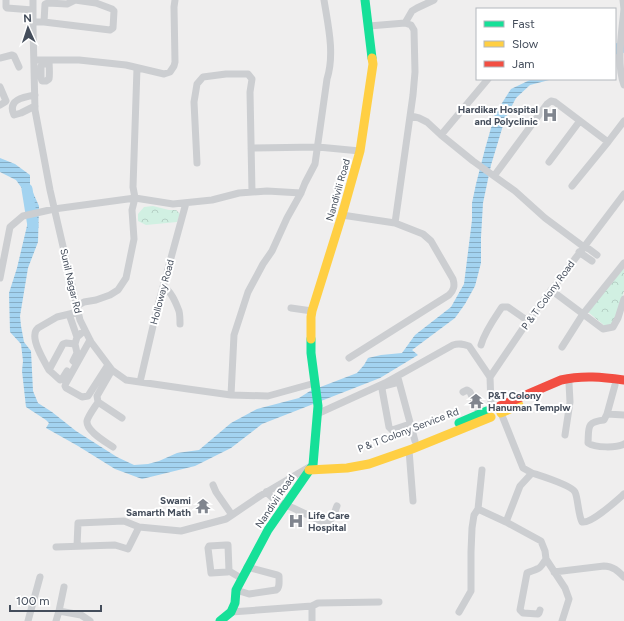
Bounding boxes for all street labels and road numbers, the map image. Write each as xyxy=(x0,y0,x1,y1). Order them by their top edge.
street label: Nandivili Road xyxy=(323,157,353,223)
street label: Sunil Nagar Rd xyxy=(57,247,85,315)
street label: Holloway Road xyxy=(147,258,177,326)
street label: P & T Colony Road xyxy=(519,258,578,332)
street label: P & T Colony Service Rd xyxy=(356,405,461,455)
street label: Nandivii Road xyxy=(252,472,298,530)

